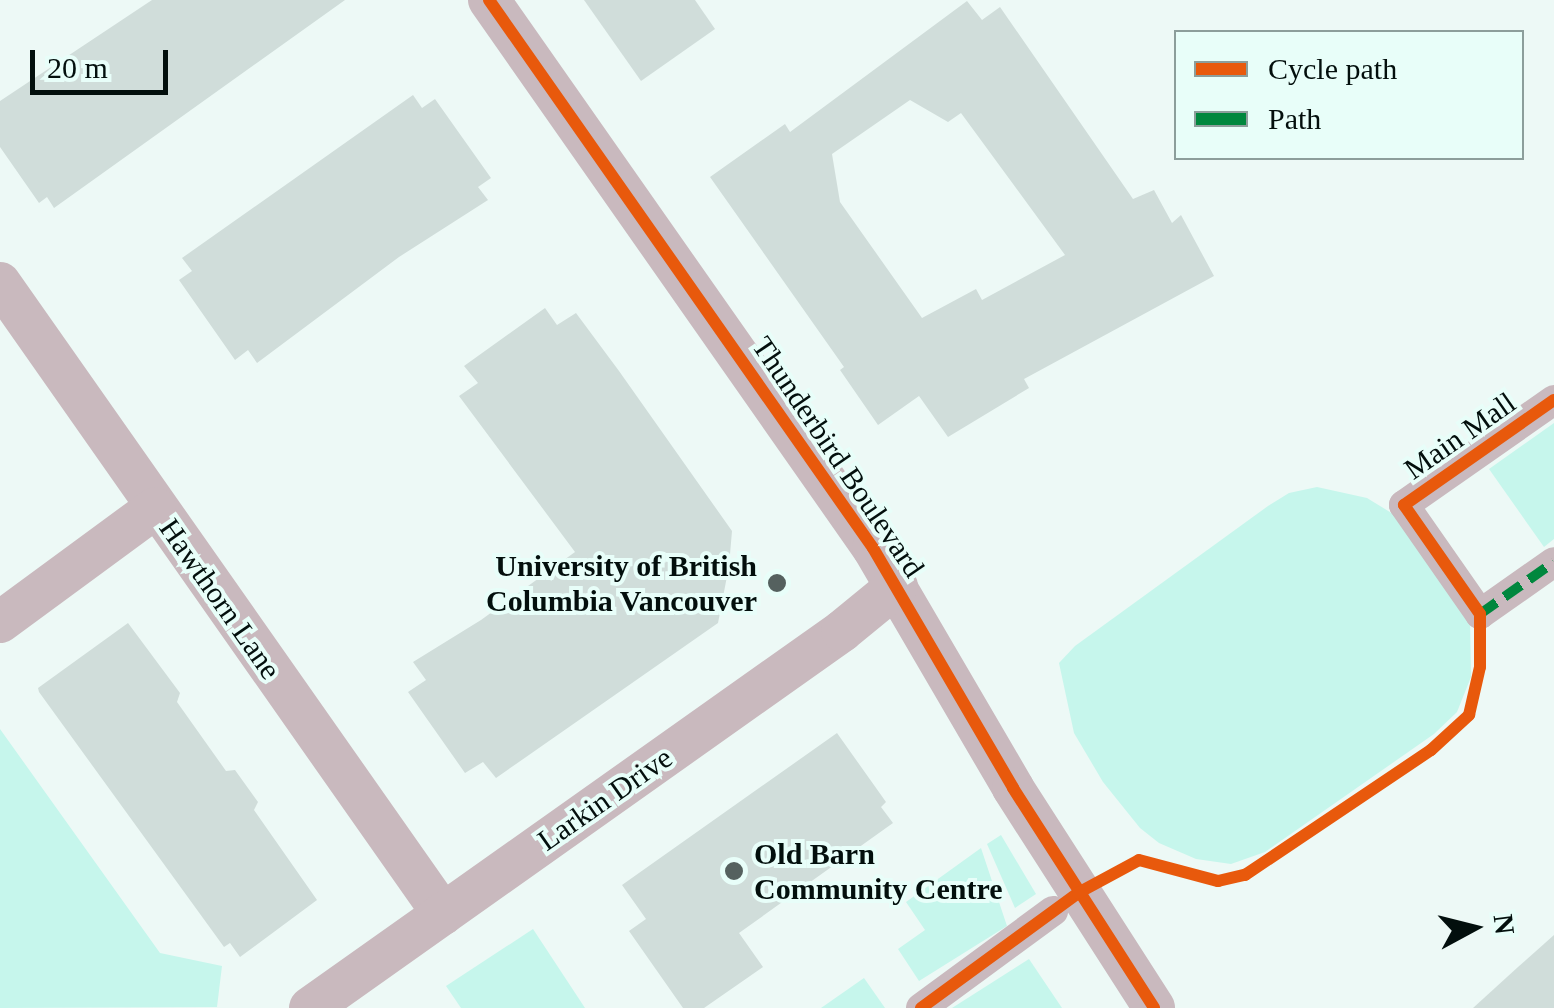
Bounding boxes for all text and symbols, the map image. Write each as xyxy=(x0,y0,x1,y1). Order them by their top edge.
scale bar xyxy=(35,30,172,92)
legend xyxy=(1174,30,1524,160)
text: 20 m xyxy=(47,51,108,84)
text: Cycle path xyxy=(1268,52,1397,85)
text: Path xyxy=(1268,102,1321,135)
street label: Thunderbird Boulevard xyxy=(744,330,932,584)
street label: Main Mall xyxy=(1397,385,1523,487)
street label: Hawthorn Lane xyxy=(152,512,288,686)
place label: University of British Columbia Vancouver xyxy=(486,548,757,618)
marker: University of British Columbia Vancouver xyxy=(766,572,788,594)
street label: Larkin Drive xyxy=(531,740,679,858)
place label: Old Barn Community Centre xyxy=(754,836,1003,906)
marker: Old Barn Community Centre xyxy=(723,860,745,882)
north arrow xyxy=(1424,878,1524,978)
text: N xyxy=(1488,912,1521,936)

